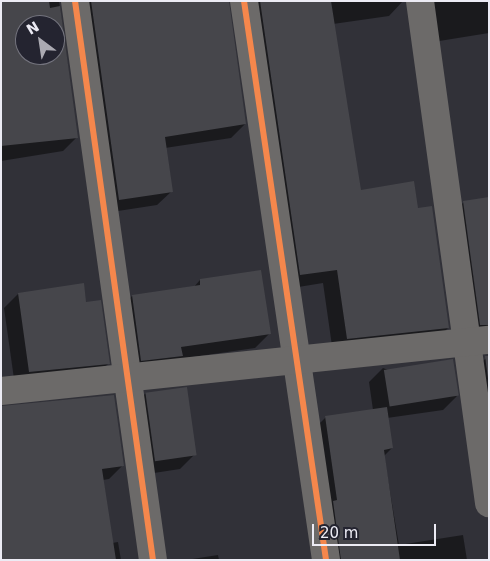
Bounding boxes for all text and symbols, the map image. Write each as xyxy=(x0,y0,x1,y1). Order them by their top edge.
north arrow xyxy=(15,15,65,65)
text: N xyxy=(24,18,42,38)
scale bar xyxy=(315,514,439,546)
text: 20 m xyxy=(320,524,358,542)

